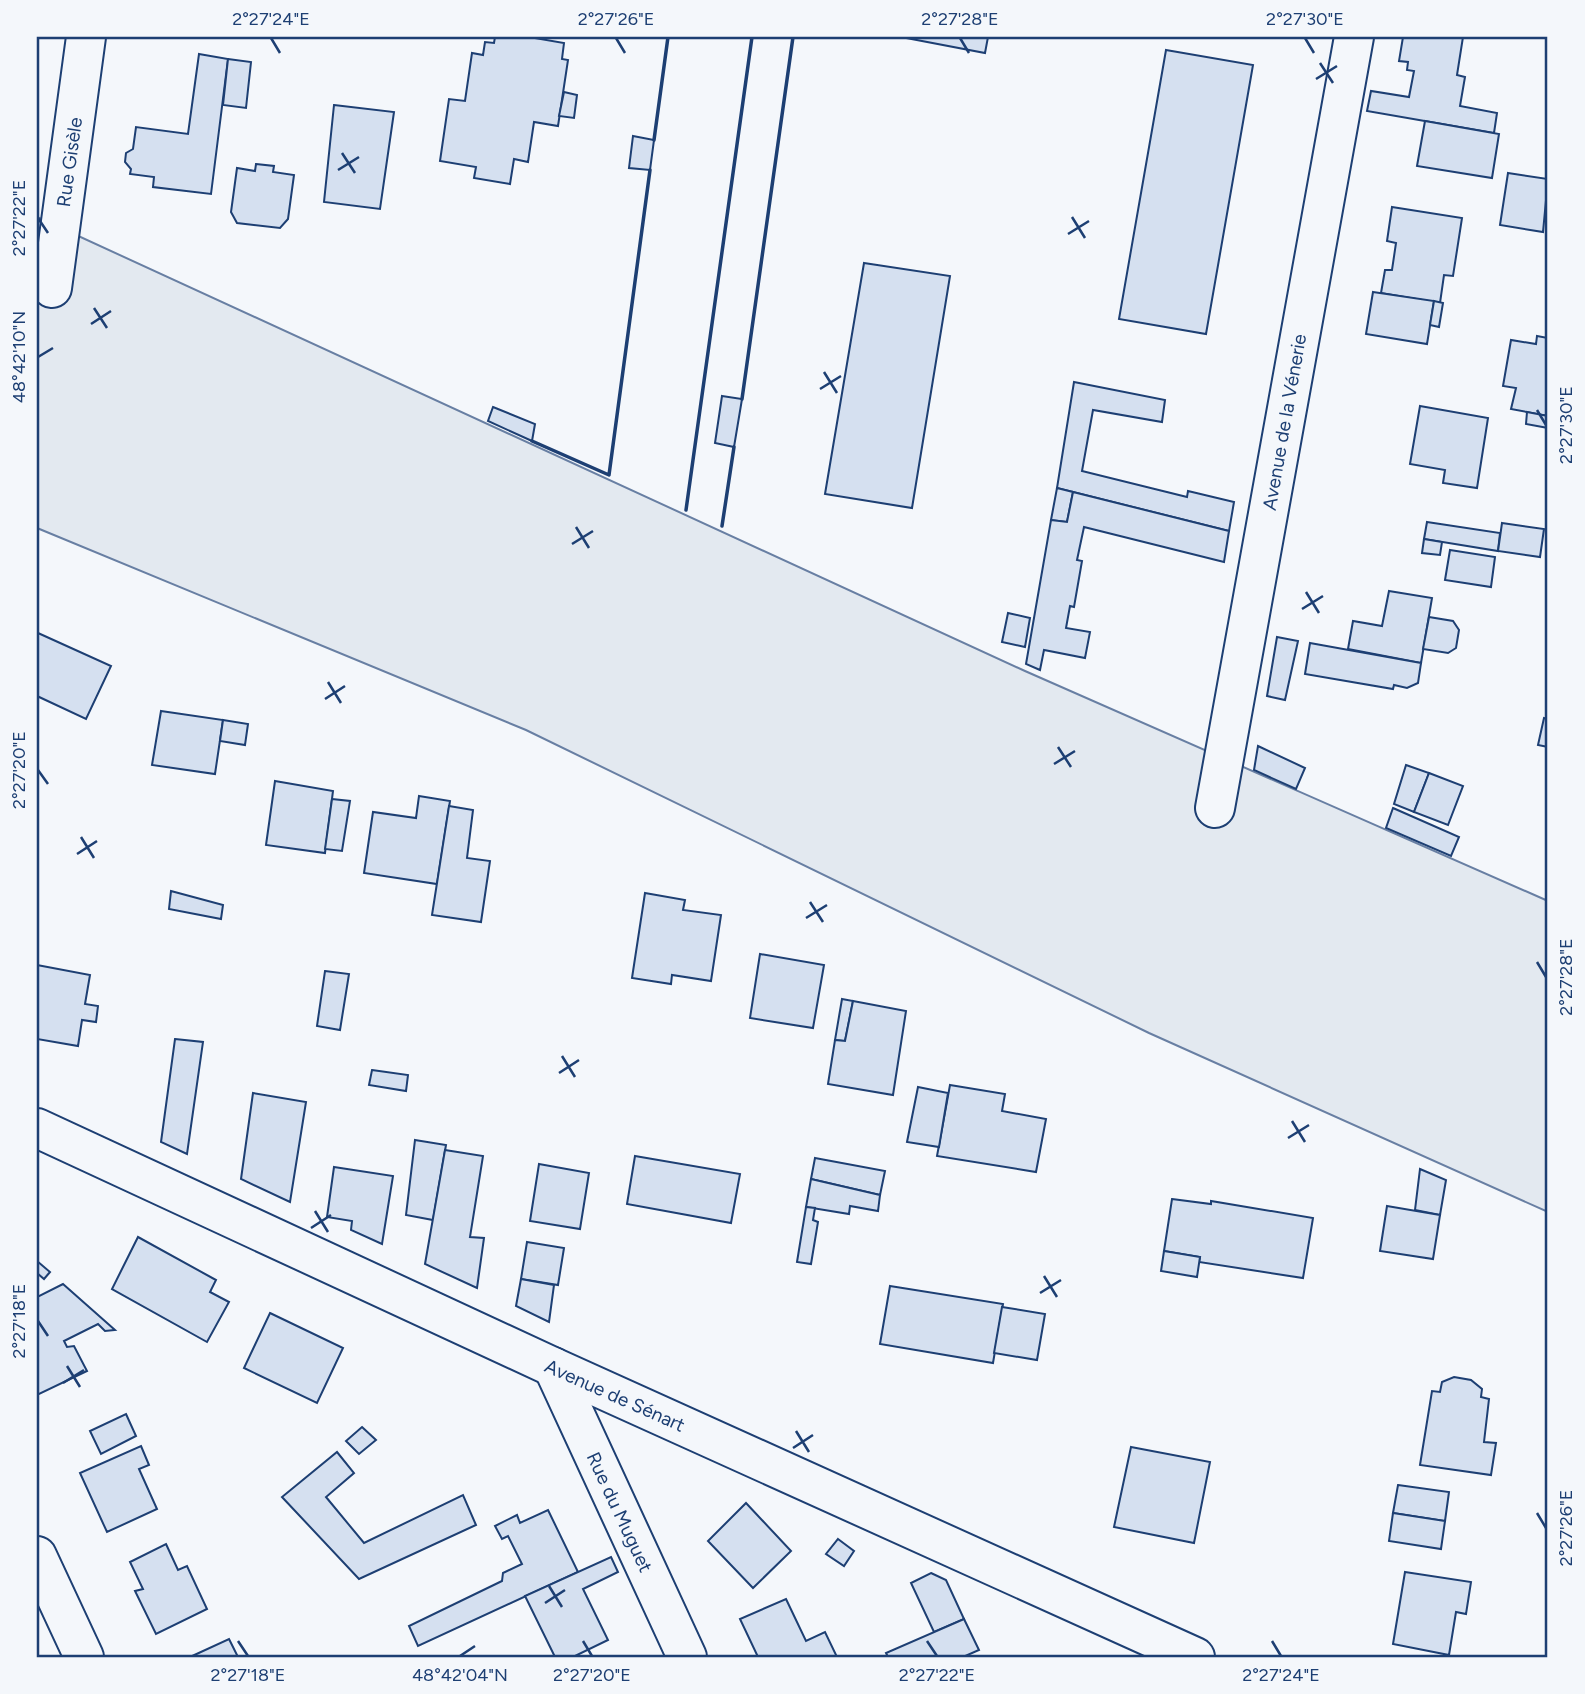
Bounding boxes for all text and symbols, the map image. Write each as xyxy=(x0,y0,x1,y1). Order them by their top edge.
text: 2°27'24"E xyxy=(232,8,310,30)
text: 2°27'26"E xyxy=(578,8,654,30)
text: 2°27'28"E xyxy=(921,8,999,30)
text: 2°27'30"E xyxy=(1266,8,1344,30)
street label: Rue Gisèle xyxy=(52,116,87,208)
text: 2°27'22"E xyxy=(8,180,30,256)
text: 48°42'10"N xyxy=(8,311,30,403)
street label: Avenue de la Vénerie xyxy=(1258,332,1311,512)
text: 2°27'30"E xyxy=(1555,386,1577,464)
text: 2°27'20"E xyxy=(8,731,30,809)
text: 2°27'28"E xyxy=(1555,938,1577,1016)
text: 2°27'18"E xyxy=(8,1284,30,1358)
street label: Avenue de Sénart xyxy=(541,1354,688,1437)
street label: Rue du Muguet xyxy=(582,1448,657,1576)
text: 2°27'26"E xyxy=(1555,1490,1577,1566)
text: 2°27'18"E xyxy=(211,1664,285,1686)
text: 48°42'04"N xyxy=(412,1664,508,1686)
text: 2°27'20"E xyxy=(553,1664,631,1686)
text: 2°27'22"E xyxy=(899,1664,975,1686)
text: 2°27'24"E xyxy=(1242,1664,1320,1686)

